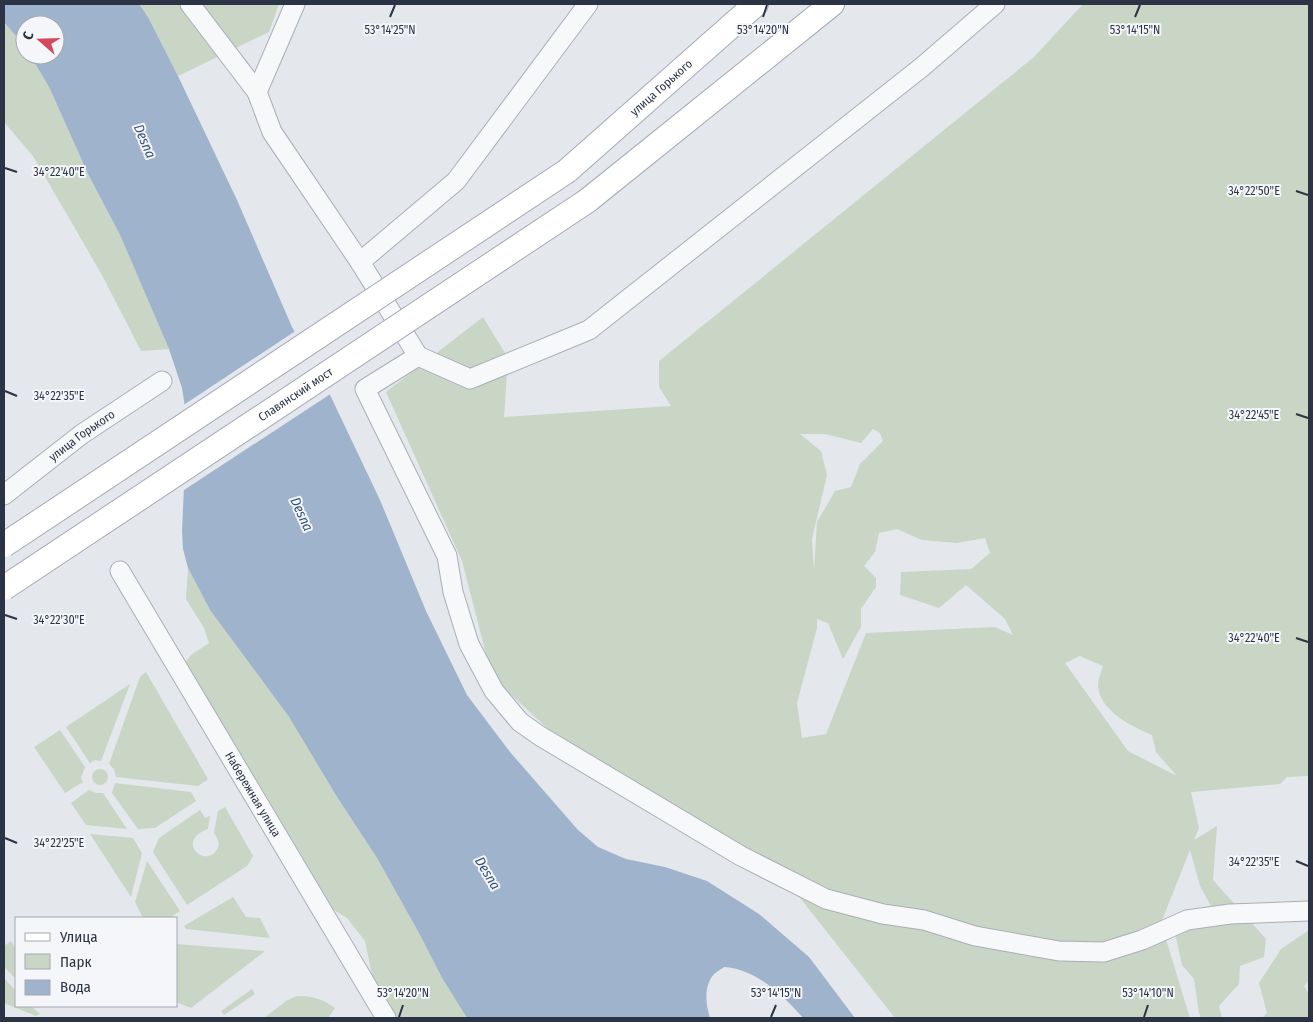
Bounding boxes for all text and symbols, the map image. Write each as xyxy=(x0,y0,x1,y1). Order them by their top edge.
north arrow xyxy=(15,15,65,65)
text: 53°14'25"N xyxy=(364,23,416,37)
text: 53°14'20"N xyxy=(737,23,789,37)
text: 53°14'15"N xyxy=(1110,23,1160,37)
text: С xyxy=(19,29,38,42)
street label: улица Горького xyxy=(628,56,695,119)
water label: Desna xyxy=(130,122,159,161)
text: 34°22'40"E xyxy=(33,165,85,179)
text: 34°22'50"E xyxy=(1228,184,1280,198)
street label: Славянский мост xyxy=(256,365,336,424)
text: 34°22'35"E xyxy=(34,389,85,403)
street label: улица Горького xyxy=(46,407,118,464)
text: 34°22'45"E xyxy=(1229,408,1280,422)
water label: Desna xyxy=(286,495,317,534)
text: 34°22'30"E xyxy=(33,613,85,627)
text: 34°22'40"E xyxy=(1228,631,1280,645)
street label: Набережная улица xyxy=(222,749,284,840)
text: 34°22'25"E xyxy=(34,836,85,850)
water label: Desna xyxy=(471,854,504,893)
text: 34°22'35"E xyxy=(1229,855,1280,869)
legend xyxy=(15,917,178,1007)
text: Улица xyxy=(59,928,98,946)
text: Парк xyxy=(60,953,91,971)
text: Вода xyxy=(60,978,91,996)
text: 53°14'20"N xyxy=(377,986,429,1000)
text: 53°14'15"N xyxy=(751,986,801,1000)
text: 53°14'10"N xyxy=(1122,986,1174,1000)

